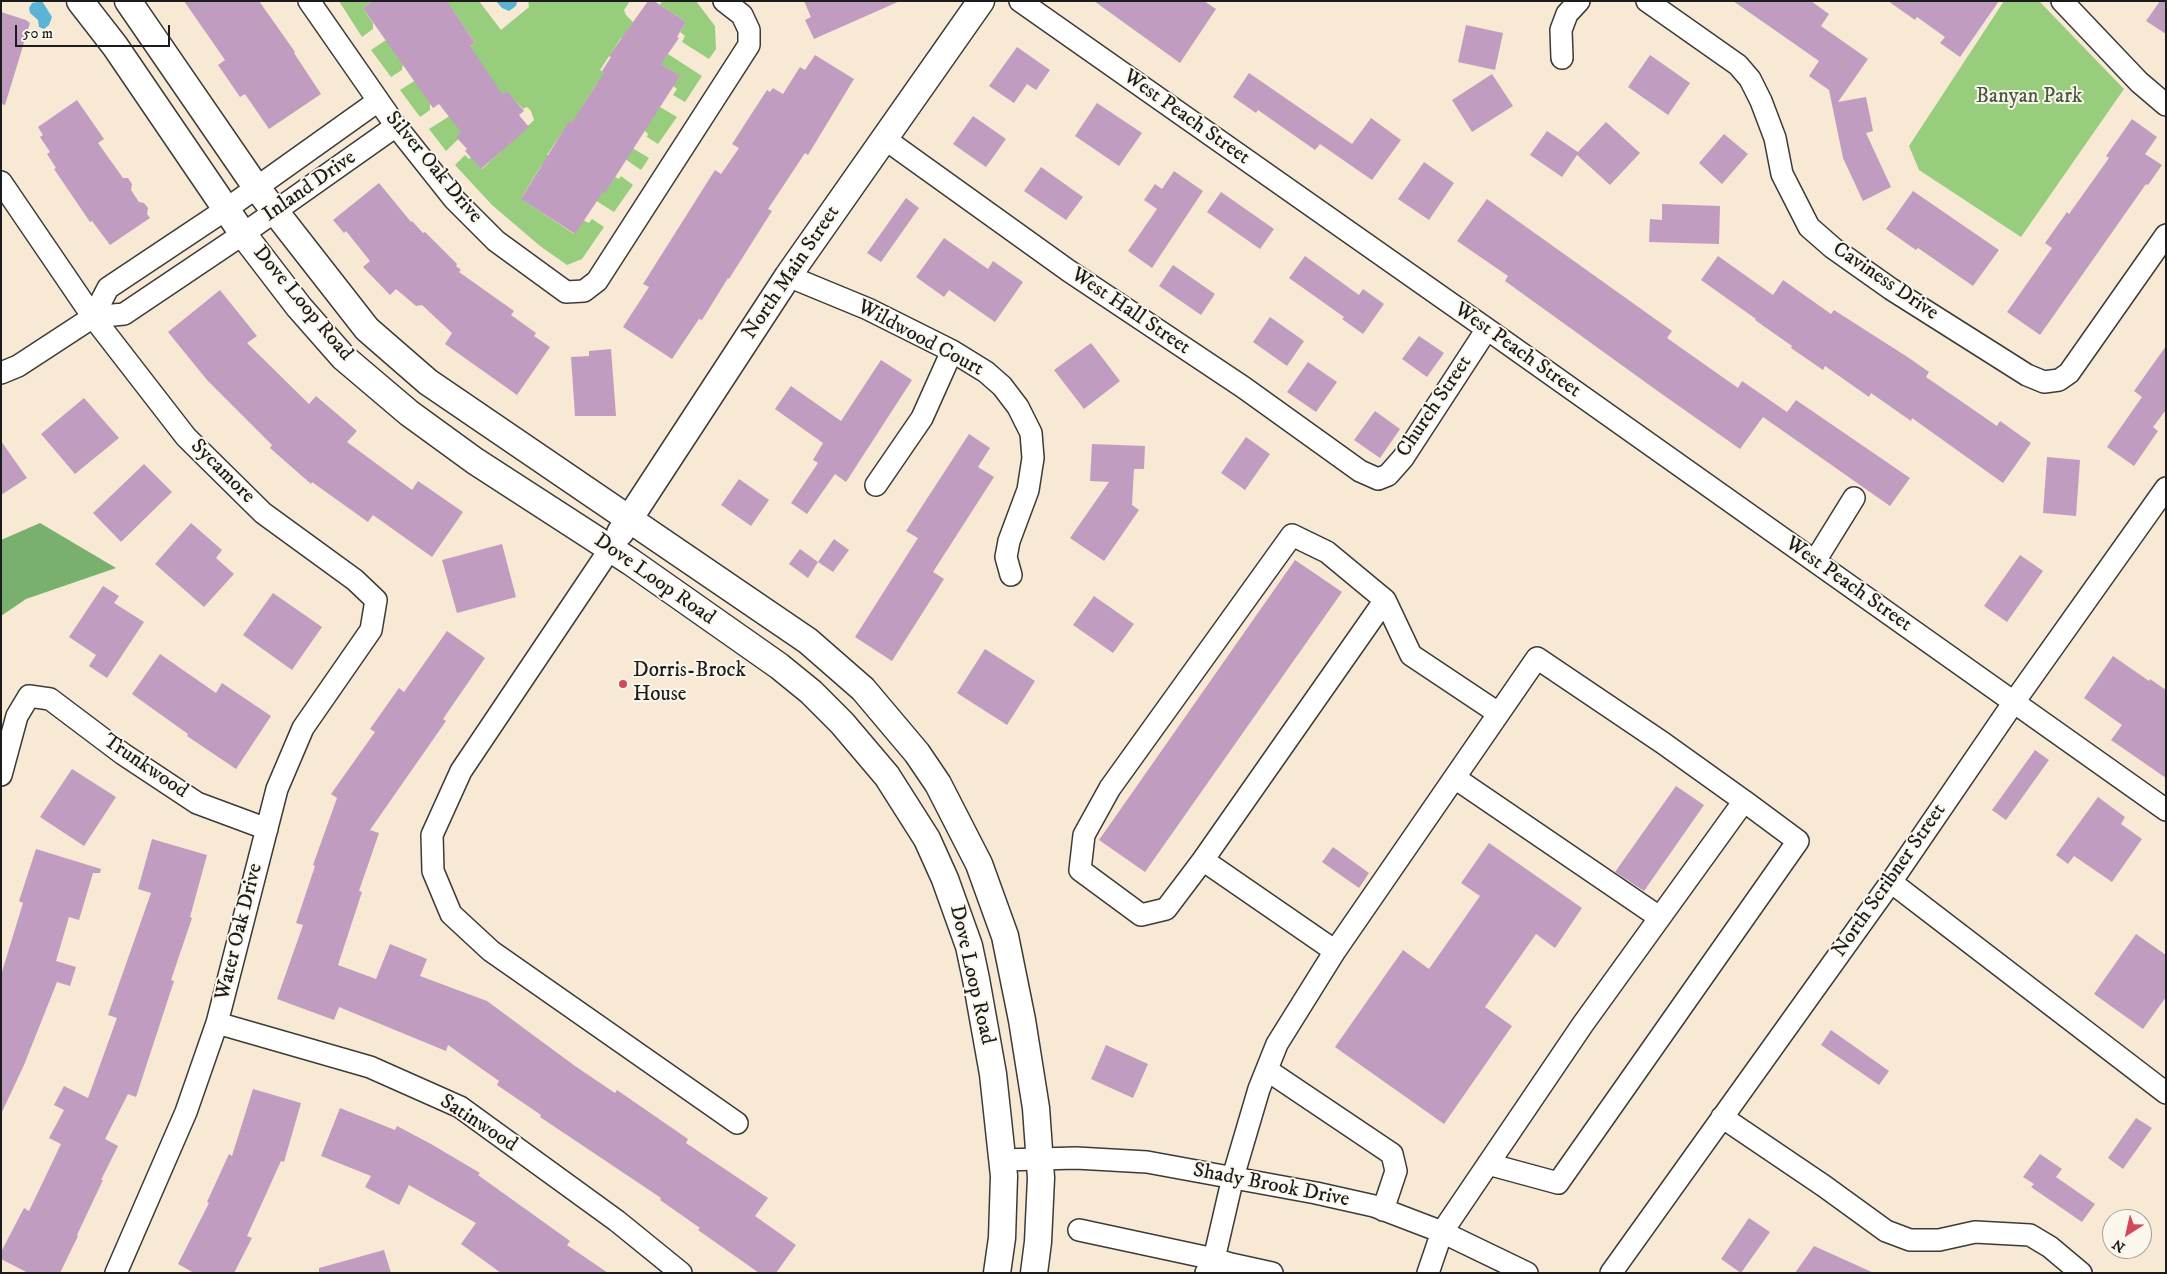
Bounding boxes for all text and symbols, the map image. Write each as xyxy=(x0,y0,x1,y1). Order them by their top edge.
scale bar xyxy=(18,15,172,47)
text: 50 m xyxy=(23,24,53,43)
street label: West Peach Street xyxy=(1118,65,1254,171)
park label: Banyan Park xyxy=(1976,85,2082,111)
street label: Silver Oak Drive xyxy=(379,107,487,229)
street label: Inland Drive xyxy=(259,146,361,228)
street label: North Main Street xyxy=(738,201,846,345)
street label: Caviness Drive xyxy=(1827,237,1943,327)
street label: Dove Loop Road xyxy=(247,241,357,367)
street label: West Hall Street xyxy=(1066,263,1194,361)
street label: Wildwood Court xyxy=(853,295,987,383)
street label: West Peach Street xyxy=(1449,298,1585,404)
street label: Church Street xyxy=(1392,351,1478,463)
street label: Sycamore xyxy=(184,434,260,510)
street label: Dove Loop Road xyxy=(588,529,720,631)
street label: West Peach Street xyxy=(1780,532,1916,638)
place label: Dorris-Brock House xyxy=(633,659,746,709)
marker: Dorris-Brock House xyxy=(617,678,629,690)
street label: Trunkwood xyxy=(98,729,192,805)
street label: North Scribner Street xyxy=(1828,799,1952,963)
street label: Water Oak Drive xyxy=(211,861,269,1003)
street label: Dove Loop Road xyxy=(943,903,999,1047)
street label: Satinwood xyxy=(435,1090,521,1158)
street label: Shady Brook Drive xyxy=(1191,1158,1351,1214)
north arrow xyxy=(2102,1209,2152,1259)
text: N xyxy=(2109,1235,2129,1256)

